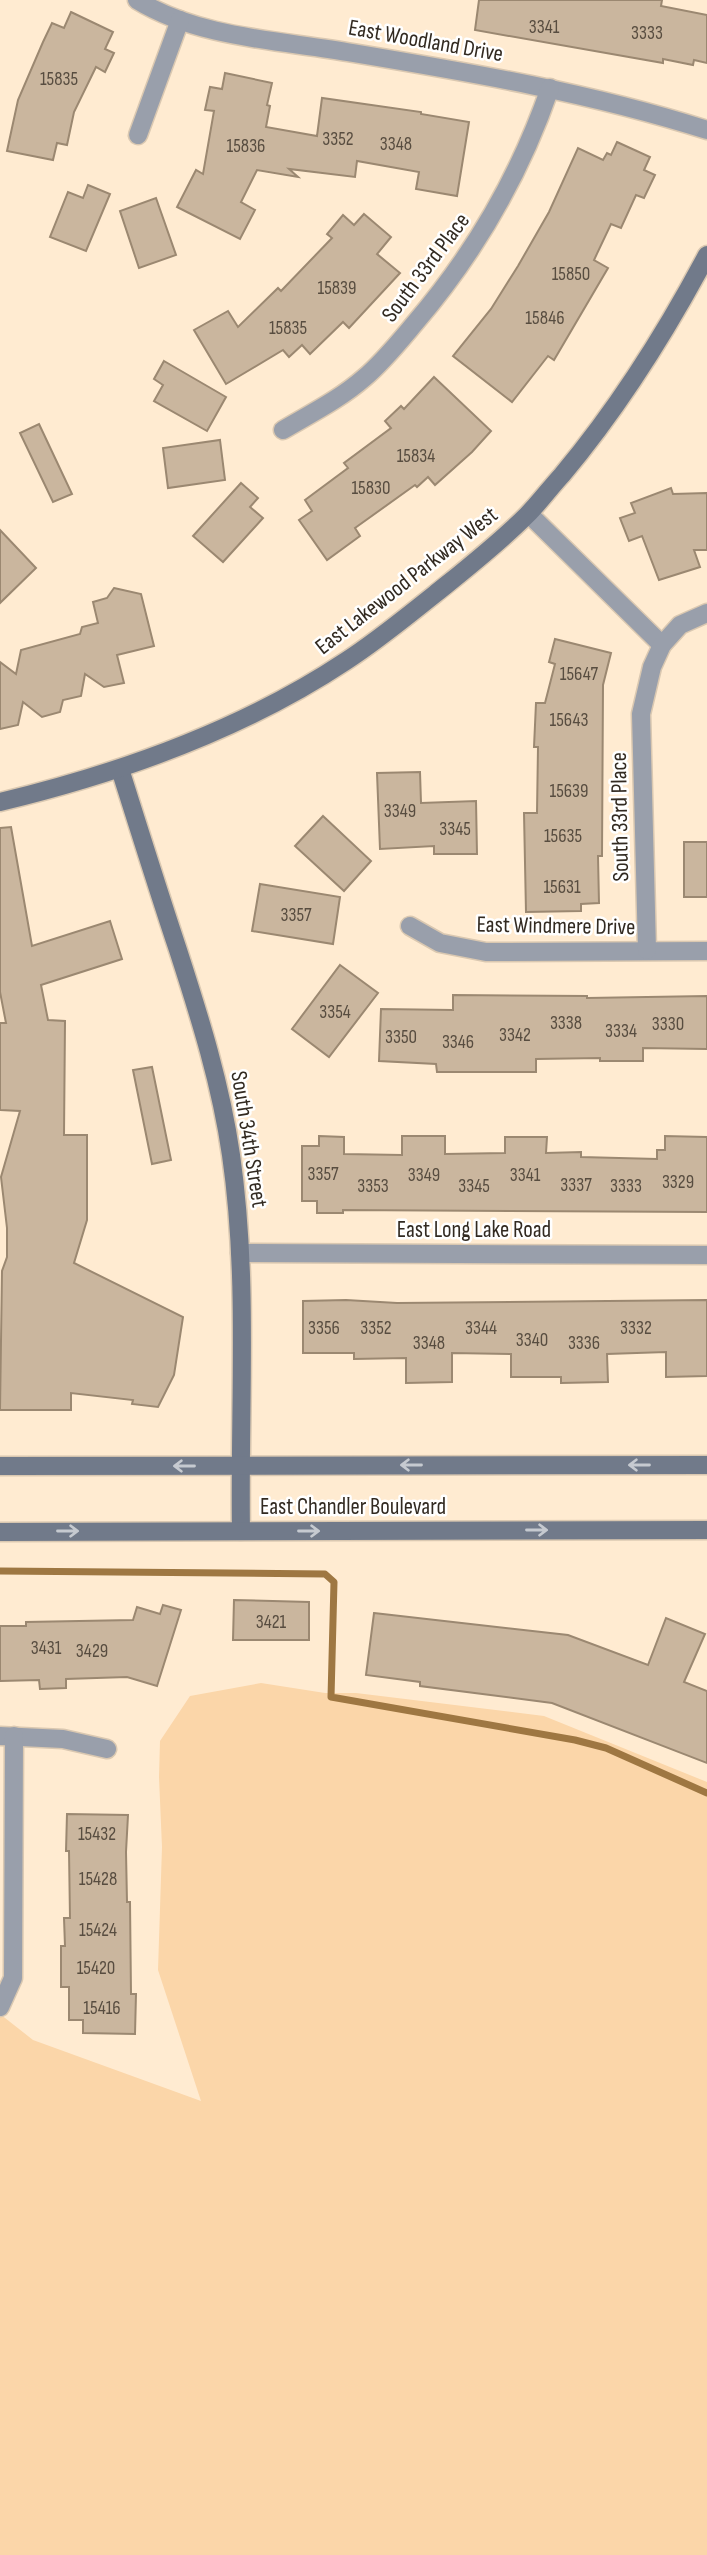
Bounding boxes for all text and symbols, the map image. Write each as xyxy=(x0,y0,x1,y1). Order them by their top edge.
street label: East Woodland Drive xyxy=(346,14,505,68)
house number: 3341 xyxy=(529,16,560,39)
house number: 3333 xyxy=(631,22,663,45)
house number: 15835 xyxy=(40,68,78,91)
house number: 3352 xyxy=(322,128,354,151)
house number: 3348 xyxy=(380,133,412,156)
house number: 15836 xyxy=(227,135,265,158)
street label: South 33rd Place xyxy=(376,207,476,328)
house number: 15850 xyxy=(552,263,590,286)
house number: 15839 xyxy=(318,277,357,300)
house number: 15846 xyxy=(525,307,565,330)
house number: 15835 xyxy=(269,317,307,340)
house number: 15834 xyxy=(397,445,435,468)
house number: 15830 xyxy=(351,477,391,500)
street label: East Lakewood Parkway West xyxy=(310,501,503,661)
house number: 15647 xyxy=(560,663,599,686)
house number: 15643 xyxy=(550,709,588,732)
street label: South 33rd Place xyxy=(605,752,635,882)
house number: 15639 xyxy=(550,780,588,803)
house number: 3349 xyxy=(384,800,416,823)
house number: 3345 xyxy=(439,818,471,841)
house number: 15635 xyxy=(544,825,582,848)
house number: 15631 xyxy=(543,876,581,899)
house number: 3357 xyxy=(280,904,312,927)
street label: East Windmere Drive xyxy=(476,911,636,941)
house number: 3354 xyxy=(319,1001,351,1024)
house number: 3338 xyxy=(550,1012,582,1035)
house number: 3330 xyxy=(652,1013,684,1036)
house number: 3334 xyxy=(605,1020,637,1043)
house number: 3342 xyxy=(499,1024,531,1047)
house number: 3350 xyxy=(385,1026,417,1049)
house number: 3346 xyxy=(442,1031,474,1054)
street label: South 34th Street xyxy=(224,1069,274,1209)
house number: 3357 xyxy=(307,1163,339,1186)
house number: 3349 xyxy=(408,1164,440,1187)
house number: 3341 xyxy=(510,1164,541,1187)
house number: 3329 xyxy=(662,1171,694,1194)
house number: 3337 xyxy=(560,1174,592,1197)
house number: 3353 xyxy=(357,1175,389,1198)
house number: 3345 xyxy=(458,1175,490,1198)
house number: 3333 xyxy=(610,1175,642,1198)
street label: East Long Lake Road xyxy=(397,1216,551,1244)
house number: 3356 xyxy=(308,1317,340,1340)
house number: 3352 xyxy=(360,1317,392,1340)
house number: 3344 xyxy=(465,1317,497,1340)
house number: 3332 xyxy=(620,1317,652,1340)
house number: 3340 xyxy=(516,1329,548,1352)
house number: 3348 xyxy=(413,1332,445,1355)
house number: 3336 xyxy=(568,1332,600,1355)
one-way arrow xyxy=(400,1458,423,1472)
one-way arrow xyxy=(628,1458,651,1472)
one-way arrow xyxy=(173,1459,196,1473)
street label: East Chandler Boulevard xyxy=(260,1493,446,1521)
one-way arrow xyxy=(525,1523,548,1537)
one-way arrow xyxy=(56,1524,79,1538)
one-way arrow xyxy=(298,1524,321,1538)
house number: 3421 xyxy=(256,1611,287,1634)
house number: 3431 xyxy=(31,1637,62,1660)
house number: 3429 xyxy=(76,1640,108,1663)
house number: 15432 xyxy=(78,1823,116,1846)
house number: 15428 xyxy=(79,1868,117,1891)
house number: 15424 xyxy=(79,1919,117,1942)
house number: 15420 xyxy=(77,1957,115,1980)
house number: 15416 xyxy=(83,1997,121,2020)

